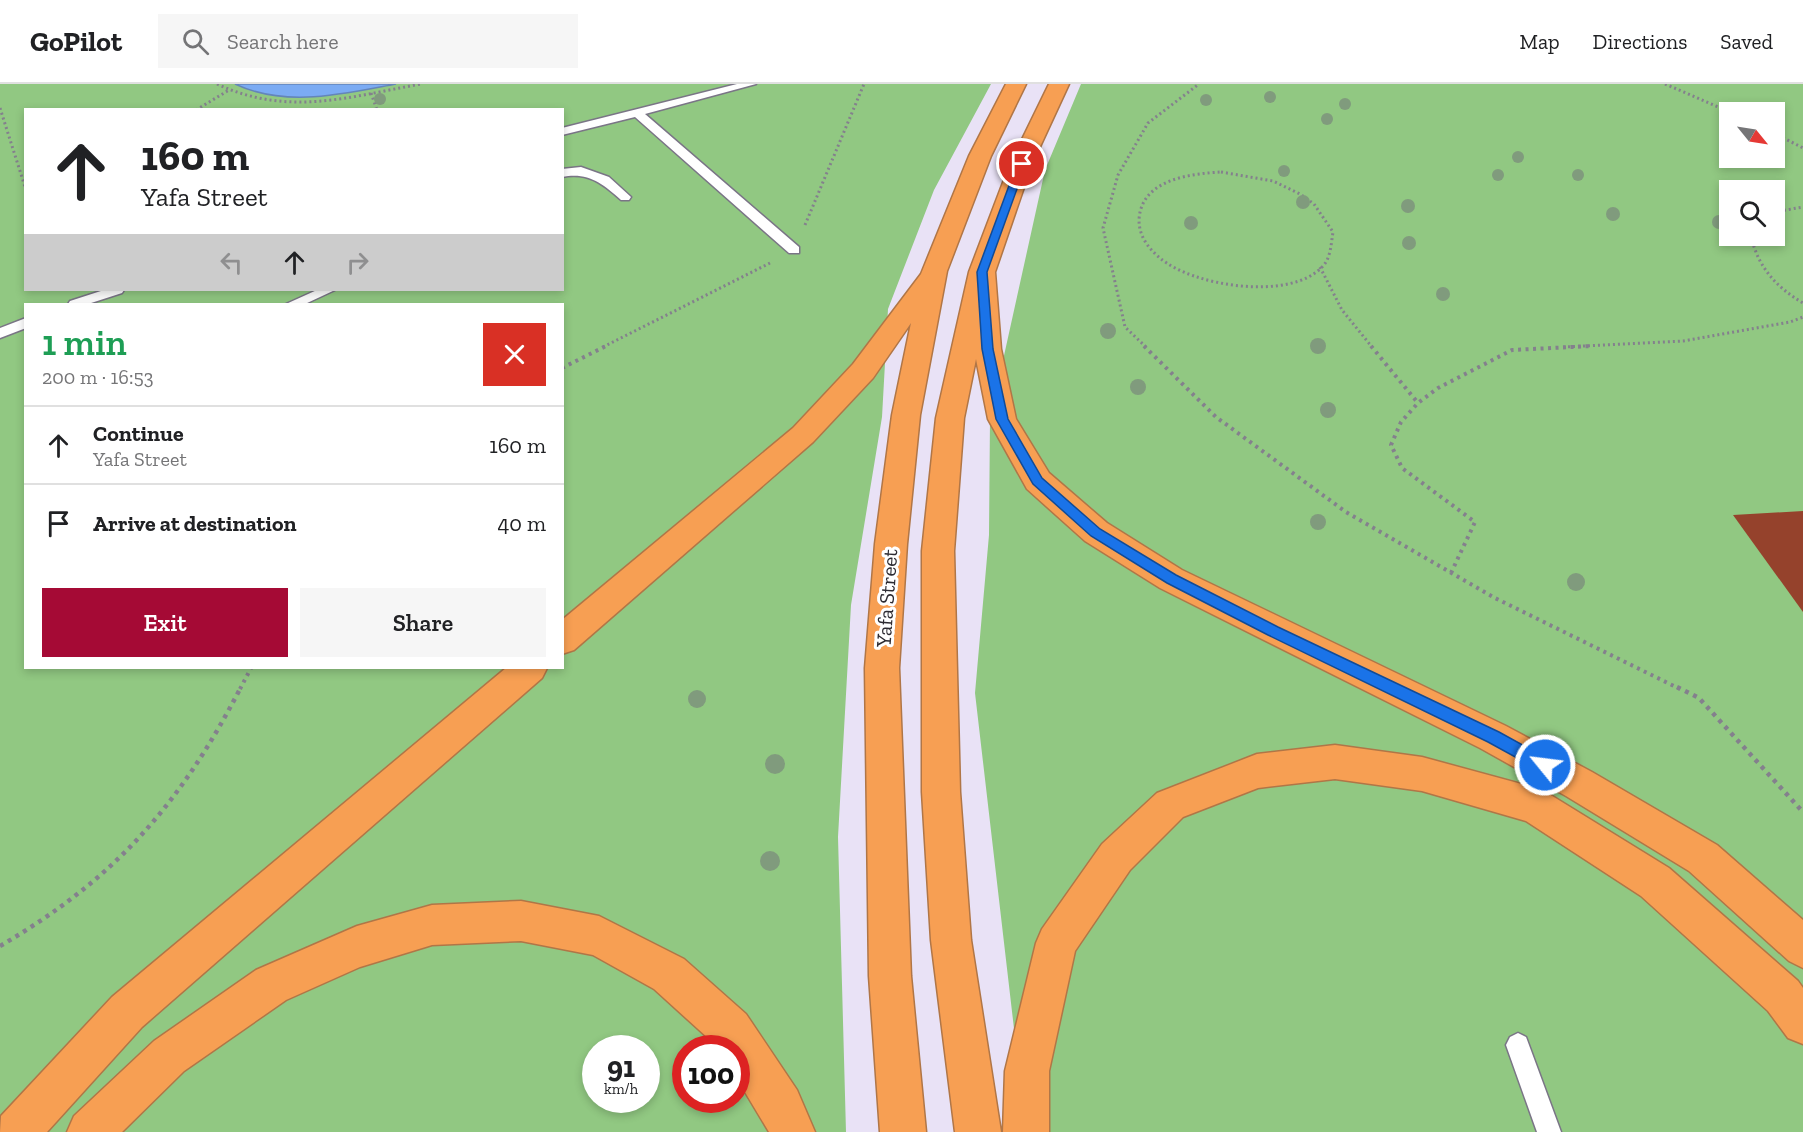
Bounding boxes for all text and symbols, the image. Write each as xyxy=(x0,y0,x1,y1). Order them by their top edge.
search box xyxy=(158,14,578,68)
text: GoPilot xyxy=(30,25,122,58)
icon: search xyxy=(179,25,212,58)
text: Search here xyxy=(227,28,338,55)
text: Map xyxy=(1520,29,1560,54)
text: Directions xyxy=(1593,29,1687,54)
text: Saved xyxy=(1720,29,1773,54)
north arrow xyxy=(1719,102,1785,168)
map controls xyxy=(1719,102,1785,246)
text: 160 m xyxy=(141,130,249,181)
icon: ahead xyxy=(42,132,120,210)
pin xyxy=(996,138,1047,189)
icon: arrive xyxy=(1005,147,1038,180)
button: search xyxy=(1719,180,1785,246)
text: Yafa Street xyxy=(141,181,268,213)
icon: left xyxy=(215,246,248,279)
icon: ahead xyxy=(278,246,311,279)
icon: right xyxy=(341,246,374,279)
text: 1 min xyxy=(42,321,127,364)
button: close xyxy=(483,323,546,386)
text: 200 m · 16:53 xyxy=(42,365,153,389)
text: Continue xyxy=(93,420,184,447)
icon: ahead xyxy=(42,429,75,462)
text: 160 m xyxy=(489,432,546,459)
text: Yafa Street xyxy=(93,447,187,471)
icon: arrive xyxy=(42,507,75,540)
text: Arrive at destination xyxy=(93,510,296,537)
text: 40 m xyxy=(497,510,546,537)
street label: Yafa Street xyxy=(871,548,902,649)
button: Exit xyxy=(42,588,288,657)
button: Share xyxy=(300,588,546,657)
position arrow xyxy=(1513,733,1577,797)
speed limit sign: 100 xyxy=(672,1035,750,1113)
text: 91 xyxy=(607,1049,635,1085)
text: km/h xyxy=(604,1080,638,1098)

